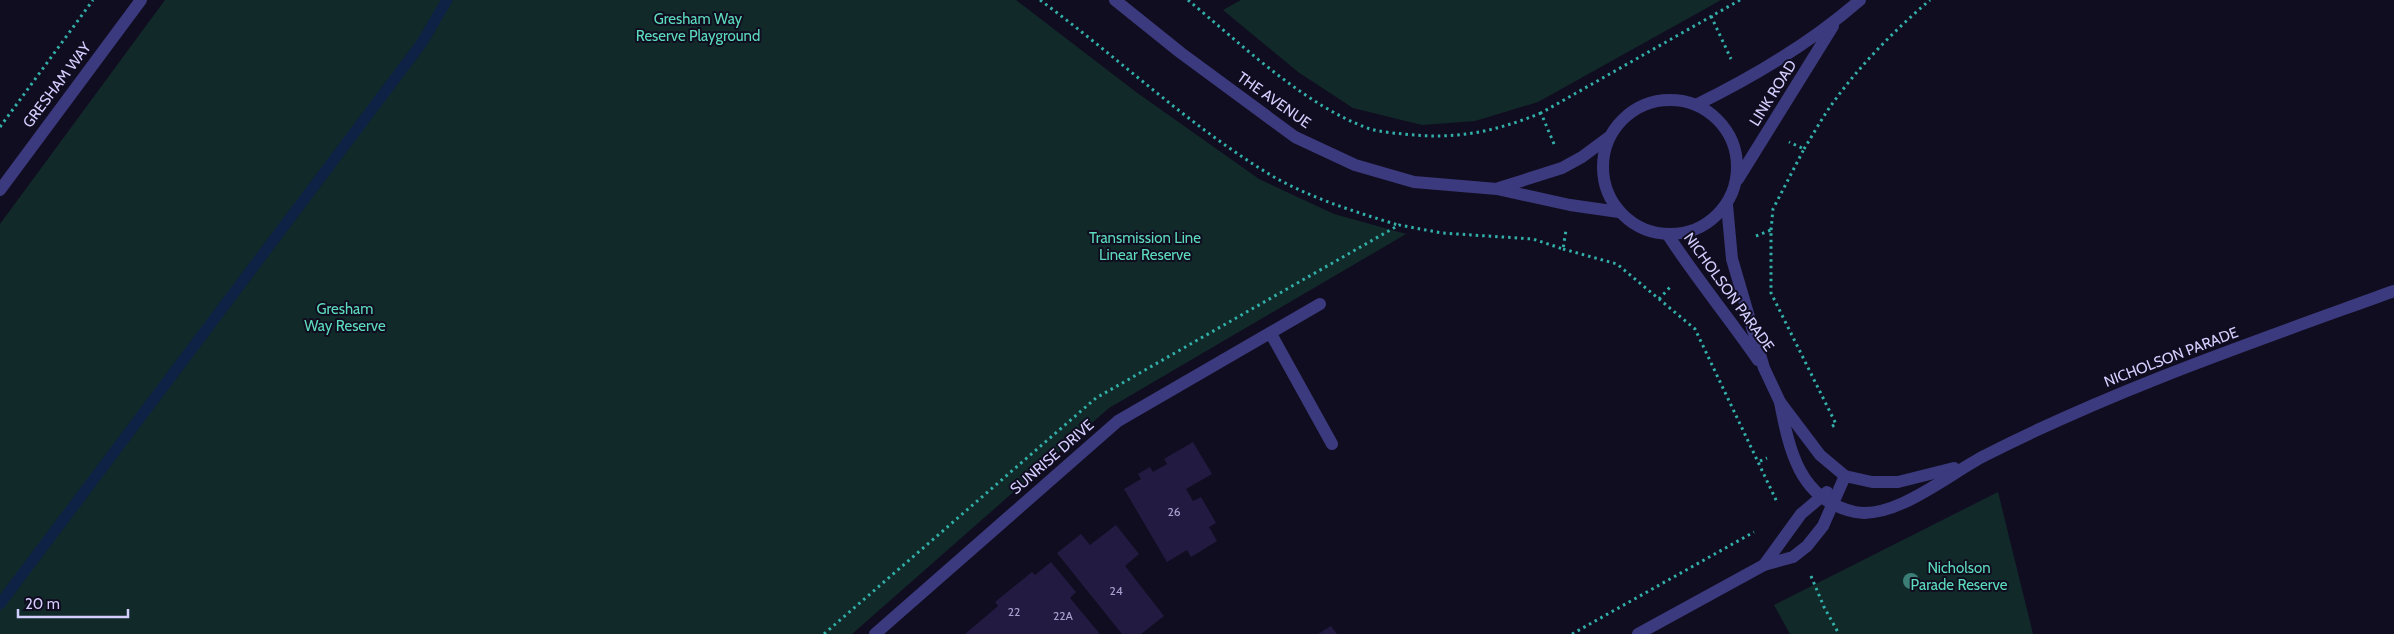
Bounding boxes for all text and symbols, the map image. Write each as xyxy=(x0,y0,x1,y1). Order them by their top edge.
park label: Gresham Way Reserve Playground xyxy=(636,10,760,45)
street label: GRESHAM WAY xyxy=(19,38,95,131)
street label: LINK ROAD xyxy=(1746,57,1800,129)
street label: THE AVENUE xyxy=(1234,68,1314,132)
park label: Transmission Line Linear Reserve xyxy=(1089,229,1201,264)
street label: NICHOLSON PARADE xyxy=(1680,229,1778,355)
park label: Gresham Way Reserve xyxy=(304,300,386,335)
street label: NICHOLSON PARADE xyxy=(2101,323,2241,391)
street label: SUNRISE DRIVE xyxy=(1007,416,1097,498)
house number: 26 xyxy=(1167,504,1181,519)
park label: Nicholson Parade Reserve xyxy=(1911,559,2008,594)
house number: 24 xyxy=(1109,583,1123,598)
scale bar xyxy=(18,586,128,618)
text: 20 m xyxy=(25,595,60,613)
house number: 22 xyxy=(1008,604,1020,619)
house number: 22A xyxy=(1053,608,1074,623)

